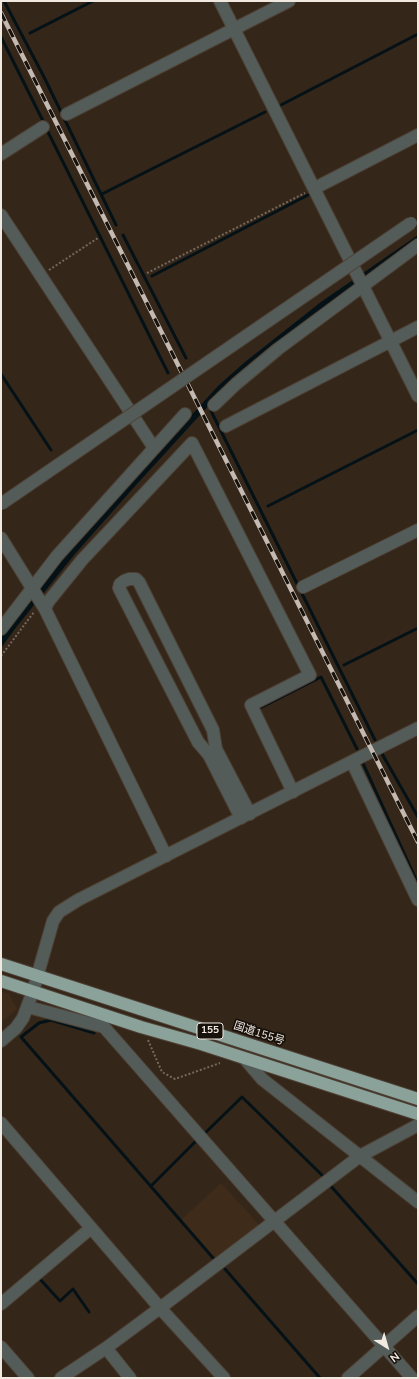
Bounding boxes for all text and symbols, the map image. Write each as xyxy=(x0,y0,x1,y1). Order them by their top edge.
street label: 国道155号 xyxy=(232,1020,286,1048)
road number: 155 xyxy=(197,1023,223,1039)
north arrow xyxy=(367,1327,407,1367)
text: N xyxy=(387,1349,402,1365)

